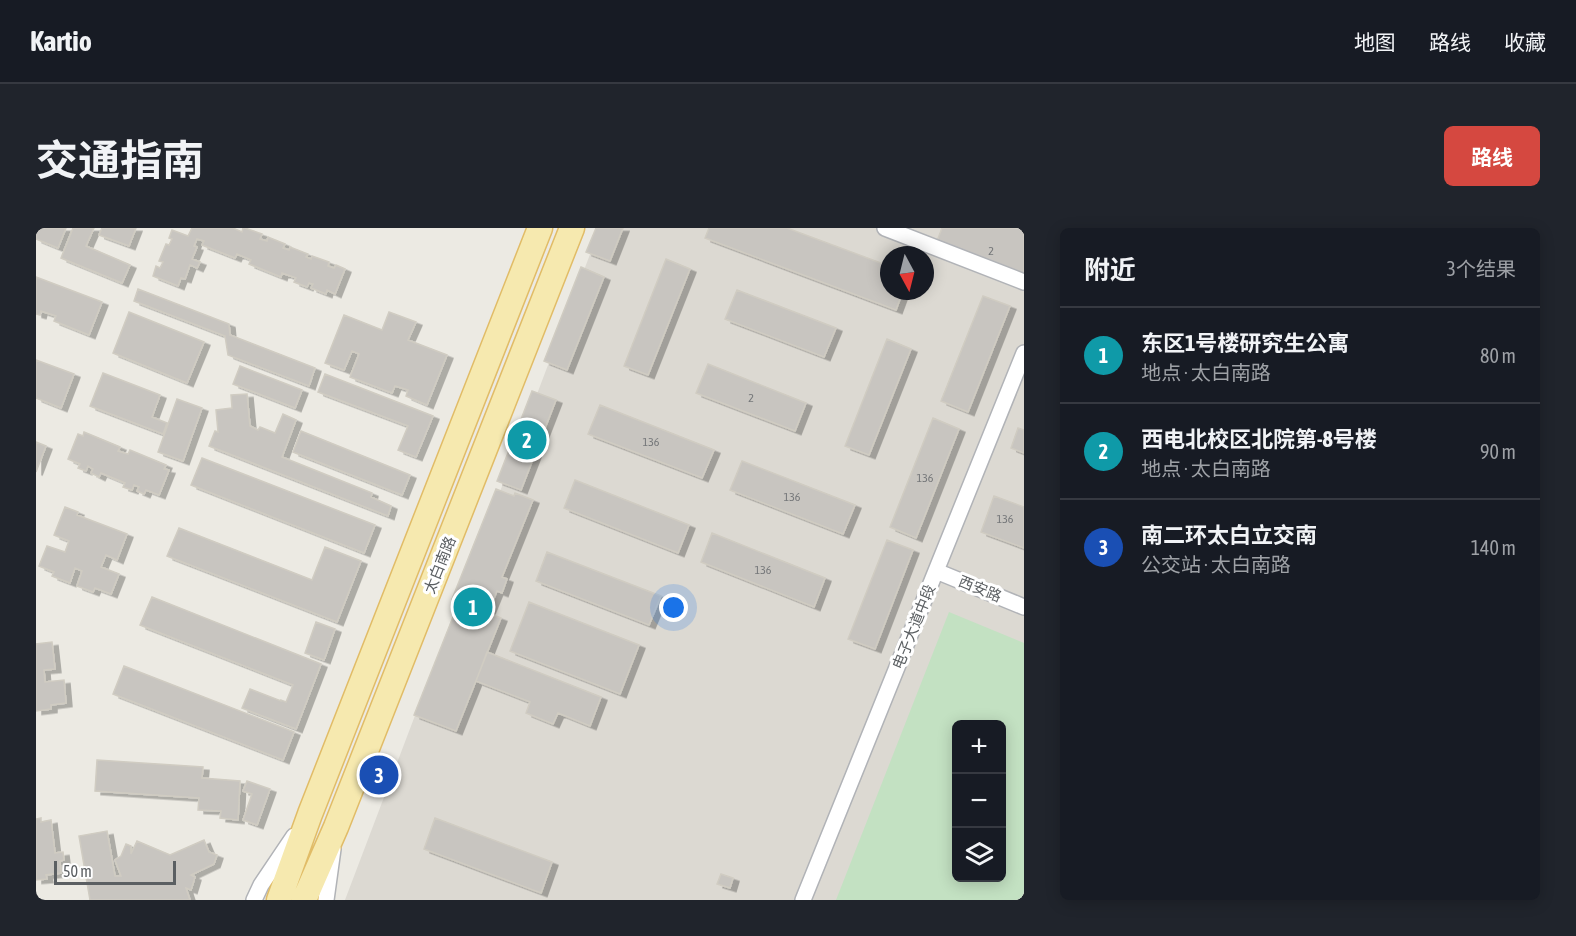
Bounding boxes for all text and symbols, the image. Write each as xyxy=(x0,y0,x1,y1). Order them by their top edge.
text: Kartio xyxy=(30,25,92,57)
text: 地图 xyxy=(1354,30,1396,54)
text: 路线 xyxy=(1429,30,1471,54)
text: 收藏 xyxy=(1504,30,1546,54)
button: 路线 xyxy=(1444,126,1540,186)
text: 交通指南 xyxy=(36,136,204,184)
house number: 2 xyxy=(988,244,994,258)
north arrow xyxy=(880,246,934,300)
text: 附近 xyxy=(1084,255,1136,285)
text: 3个结果 xyxy=(1447,257,1516,280)
text: 东区1号楼研究生公寓 xyxy=(1141,330,1349,356)
text: 1 xyxy=(1099,344,1108,367)
text: 80 m xyxy=(1480,344,1516,367)
text: 地点 · 太白南路 xyxy=(1141,361,1271,384)
house number: 2 xyxy=(748,391,754,405)
pin: 2 xyxy=(508,418,546,462)
text: 西电北校区北院第-8号楼 xyxy=(1141,426,1377,452)
house number: 136 xyxy=(643,435,660,449)
text: 2 xyxy=(1099,440,1108,463)
text: 90 m xyxy=(1480,440,1516,463)
text: 地点 · 太白南路 xyxy=(1141,457,1271,480)
house number: 136 xyxy=(917,471,934,485)
house number: 136 xyxy=(784,490,801,504)
house number: 136 xyxy=(997,512,1014,526)
text: 南二环太白立交南 xyxy=(1141,522,1317,548)
street label: 太白南路 xyxy=(420,534,459,596)
text: 3 xyxy=(1099,536,1108,559)
text: 140 m xyxy=(1471,536,1516,559)
text: 公交站 · 太白南路 xyxy=(1141,553,1291,576)
house number: 136 xyxy=(755,563,772,577)
street label: 西安路 xyxy=(956,572,1004,605)
street label: 电子大道中段 xyxy=(889,582,938,672)
pin: 1 xyxy=(454,584,492,629)
your location xyxy=(659,593,688,622)
map controls xyxy=(952,720,1006,882)
button: + xyxy=(952,720,1006,774)
pin: 3 xyxy=(360,752,398,798)
button: − xyxy=(952,774,1006,828)
button: layers xyxy=(952,828,1006,882)
scale bar xyxy=(54,858,176,886)
text: 50 m xyxy=(63,862,92,880)

